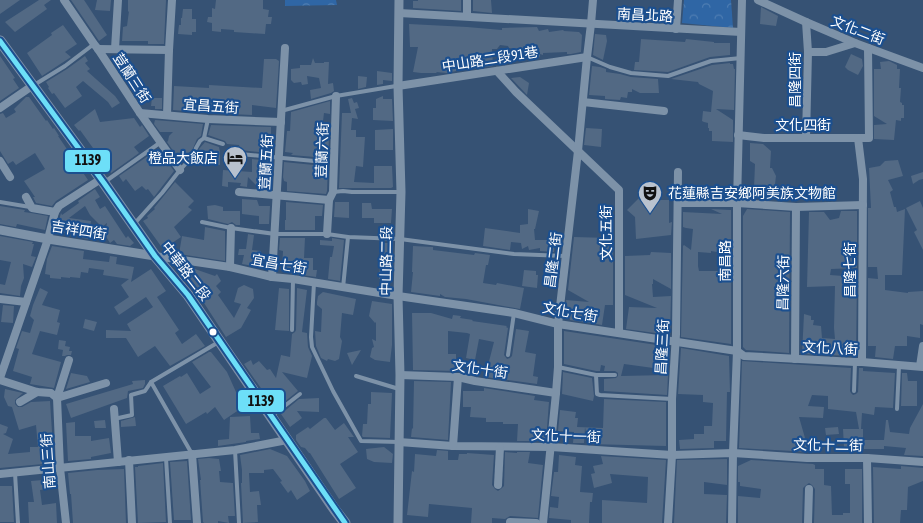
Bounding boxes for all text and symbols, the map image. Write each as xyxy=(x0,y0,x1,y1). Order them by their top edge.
street label: 南昌北路 xyxy=(617,6,673,24)
street label: 文化二街 xyxy=(829,12,887,48)
street label: 中山路二段91巷 xyxy=(441,43,539,75)
street label: 荳蘭三街 xyxy=(110,50,154,106)
street label: 昌隆四街 xyxy=(787,52,803,108)
street label: 宜昌五街 xyxy=(183,96,239,116)
street label: 文化四街 xyxy=(775,117,831,133)
street label: 荳蘭六街 xyxy=(313,122,331,178)
street label: 荳蘭五街 xyxy=(257,134,275,190)
hotel icon: 橙品大飯店 xyxy=(222,145,248,179)
line badge: 1139 xyxy=(64,149,111,173)
place label: 橙品大飯店 xyxy=(148,150,218,166)
text: 1139 xyxy=(75,152,102,168)
theatre icon: 花蓮縣吉安鄉阿美族文物館 xyxy=(637,180,663,214)
place label: 花蓮縣吉安鄉阿美族文物館 xyxy=(668,185,836,201)
street label: 文化五街 xyxy=(598,205,614,261)
street label: 吉祥四街 xyxy=(50,218,108,242)
street label: 中山路二段 xyxy=(377,226,395,296)
street label: 昌隆二街 xyxy=(542,231,564,289)
street label: 中華路二段 xyxy=(158,238,214,304)
street label: 南昌路 xyxy=(717,240,733,282)
street label: 昌隆七街 xyxy=(842,242,858,298)
street label: 宜昌七街 xyxy=(250,251,308,277)
street label: 昌隆六街 xyxy=(775,255,791,311)
street label: 文化七街 xyxy=(541,299,599,325)
street label: 昌隆三街 xyxy=(653,319,671,375)
unlabelled marker xyxy=(208,327,218,337)
street label: 文化八街 xyxy=(802,339,858,357)
street label: 文化十街 xyxy=(451,357,509,381)
line badge: 1139 xyxy=(237,389,285,413)
text: 1139 xyxy=(248,393,275,409)
street label: 文化十一街 xyxy=(531,427,601,445)
street label: 南山三街 xyxy=(38,433,58,489)
street label: 文化十二街 xyxy=(793,436,863,454)

